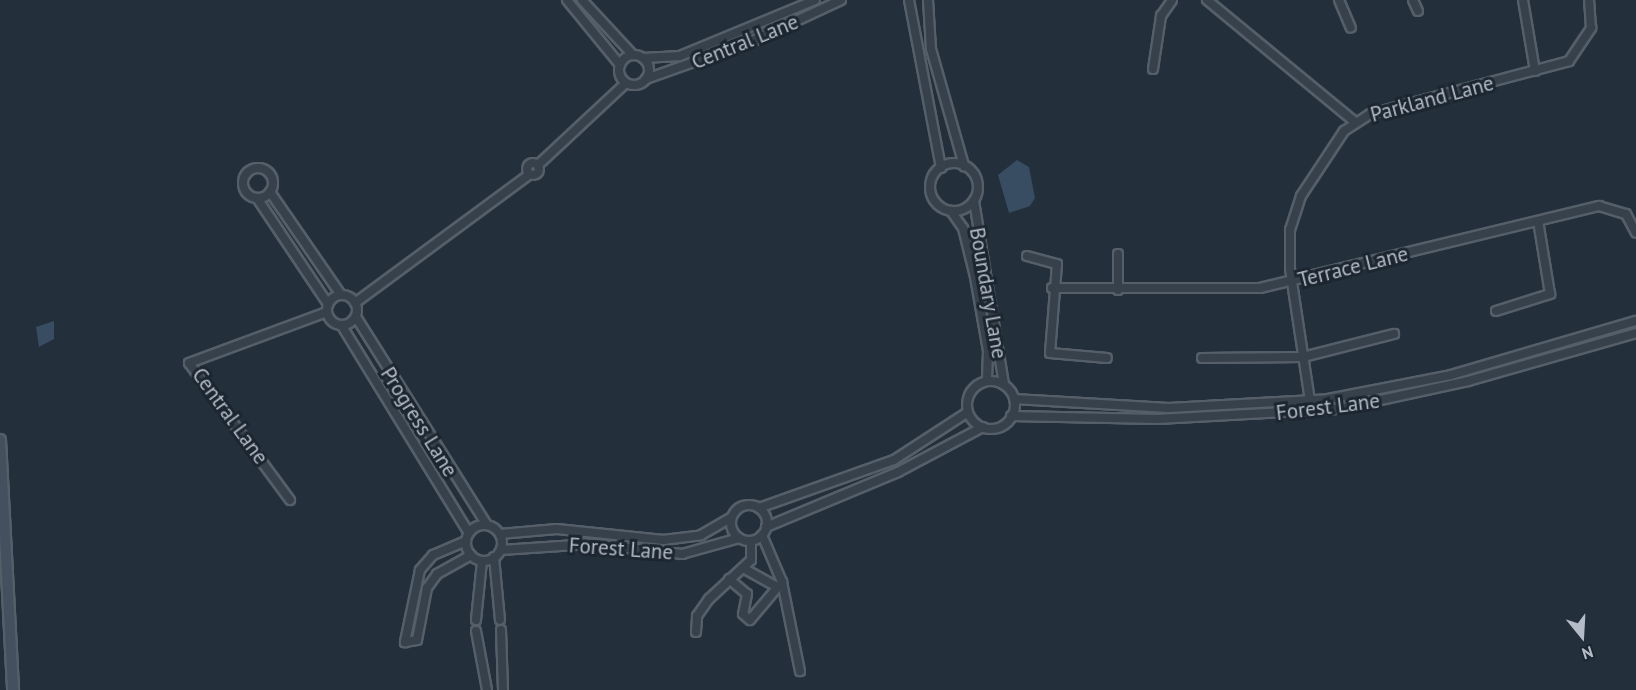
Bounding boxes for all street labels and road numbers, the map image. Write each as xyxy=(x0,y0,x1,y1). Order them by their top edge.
street label: Central Lane xyxy=(688,9,802,75)
street label: Parkland Lane xyxy=(1368,70,1496,128)
street label: Boundary Lane xyxy=(964,225,1012,361)
street label: Terrace Lane xyxy=(1295,241,1411,293)
street label: Progress Lane xyxy=(375,362,463,482)
street label: Central Lane xyxy=(187,363,273,469)
street label: Forest Lane xyxy=(1275,388,1381,426)
street label: Forest Lane xyxy=(568,533,674,565)

